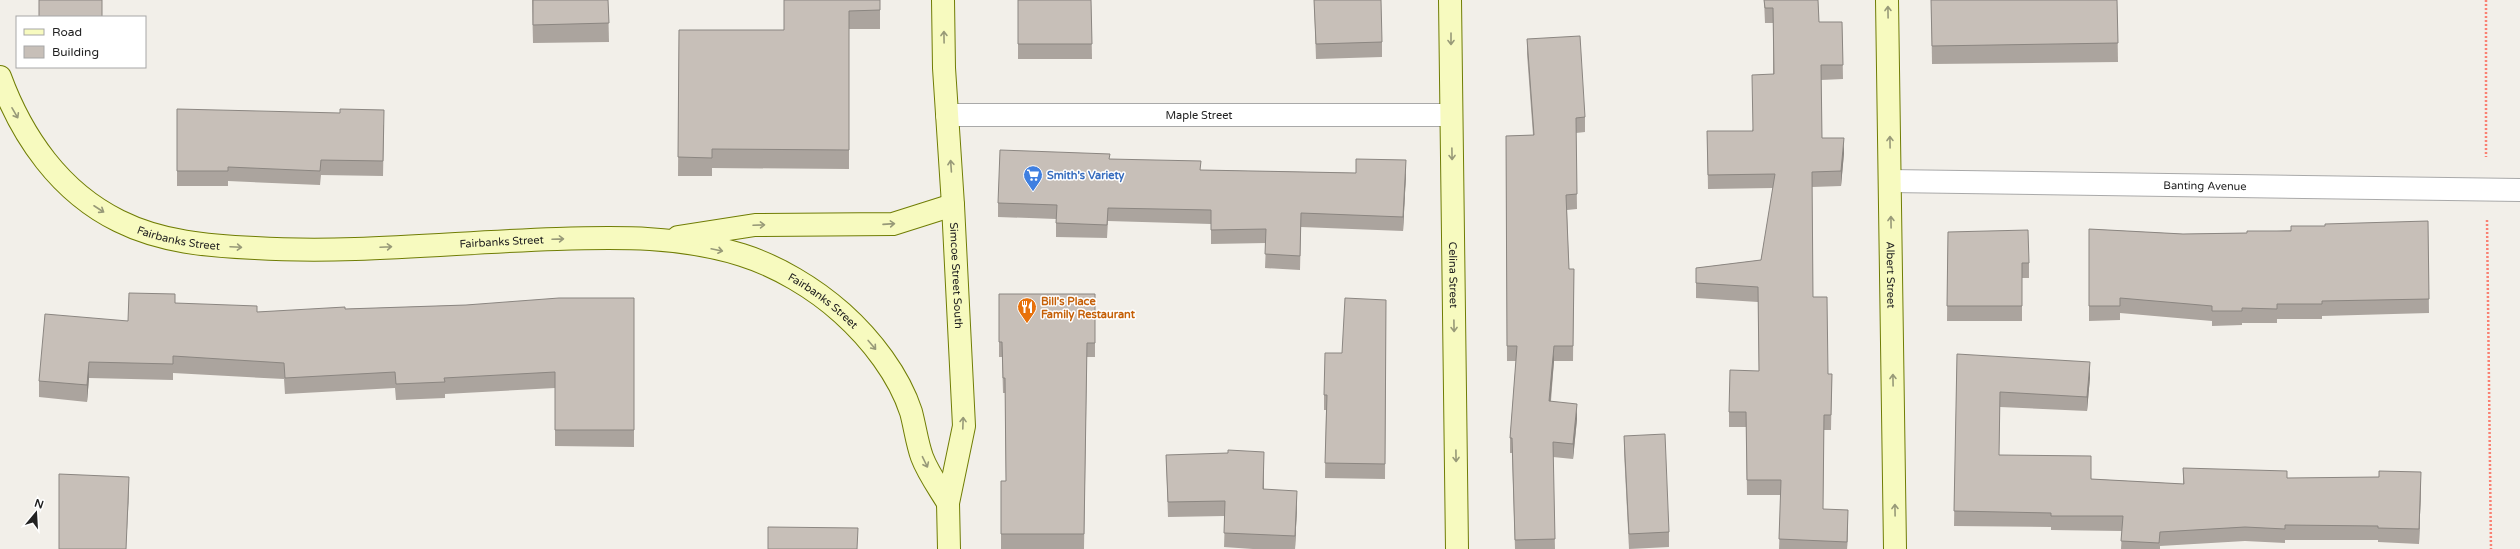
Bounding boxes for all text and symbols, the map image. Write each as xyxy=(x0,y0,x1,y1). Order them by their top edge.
one-way arrow xyxy=(1884,6,1892,19)
legend xyxy=(16,16,146,68)
text: Road xyxy=(52,25,82,39)
one-way arrow xyxy=(940,31,947,44)
one-way arrow xyxy=(1447,32,1455,45)
text: Building xyxy=(52,45,99,59)
one-way arrow xyxy=(11,107,19,119)
street label: Maple Street xyxy=(1165,109,1233,122)
one-way arrow xyxy=(1886,136,1893,149)
one-way arrow xyxy=(1448,147,1456,160)
one-way arrow xyxy=(947,160,954,173)
supermarket icon: Smith's Variety xyxy=(1022,164,1044,192)
place label: Smith's Variety xyxy=(1047,169,1125,183)
street label: Banting Avenue xyxy=(2163,179,2247,193)
one-way arrow xyxy=(93,205,104,213)
one-way arrow xyxy=(1887,216,1895,229)
one-way arrow xyxy=(882,220,895,227)
one-way arrow xyxy=(752,221,765,229)
street label: Simcoe Street South xyxy=(947,222,965,329)
street label: Fairbanks Street xyxy=(135,224,221,253)
street label: Fairbanks Street xyxy=(459,233,544,251)
one-way arrow xyxy=(551,235,564,242)
street label: Albert Street xyxy=(1884,241,1897,308)
street label: Celina Street xyxy=(1446,242,1460,308)
one-way arrow xyxy=(229,244,242,251)
one-way arrow xyxy=(379,244,392,251)
one-way arrow xyxy=(710,246,723,254)
street label: Fairbanks Street xyxy=(786,270,861,332)
place label: Bill's Place Family Restaurant xyxy=(1041,295,1136,322)
restaurant icon: Bill's Place Family Restaurant xyxy=(1016,296,1038,324)
one-way arrow xyxy=(1450,319,1458,332)
one-way arrow xyxy=(867,340,876,350)
one-way arrow xyxy=(1889,374,1897,387)
one-way arrow xyxy=(959,417,967,430)
one-way arrow xyxy=(1452,449,1460,462)
one-way arrow xyxy=(922,456,929,468)
north arrow xyxy=(16,493,56,533)
text: N xyxy=(33,496,45,512)
one-way arrow xyxy=(1891,504,1899,517)

